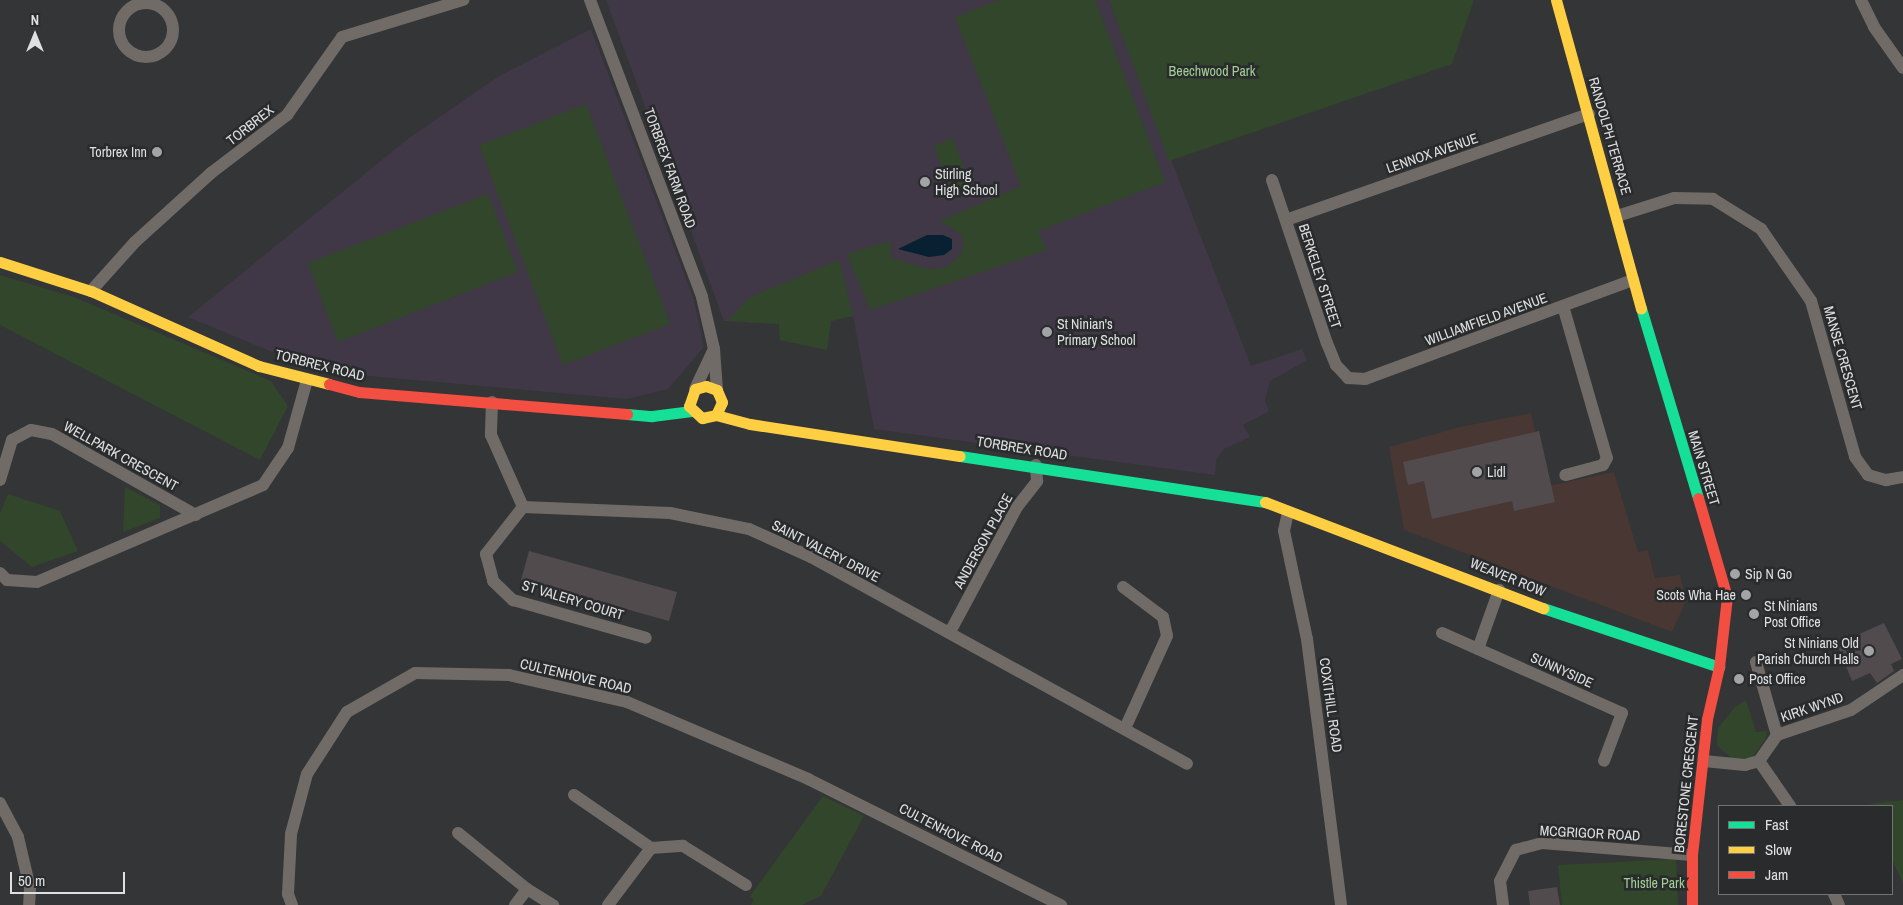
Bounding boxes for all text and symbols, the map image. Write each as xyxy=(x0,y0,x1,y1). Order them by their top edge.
north arrow xyxy=(10,10,60,60)
text: N xyxy=(31,11,39,29)
park label: Beechwood Park xyxy=(1169,63,1255,79)
street label: RANDOLPH TERRACE xyxy=(1585,75,1635,197)
street label: TORBREX xyxy=(223,101,277,149)
street label: TORBREX FARM ROAD xyxy=(640,106,700,230)
street label: LENNOX AVENUE xyxy=(1384,129,1480,177)
place label: Torbrex Inn xyxy=(90,144,147,160)
marker: Torbrex Inn xyxy=(151,146,163,158)
place label: Stirling High School xyxy=(935,166,998,198)
marker: Stirling High School xyxy=(919,176,931,188)
street label: BERKELEY STREET xyxy=(1295,222,1345,330)
street label: WILLIAMFIELD AVENUE xyxy=(1422,289,1550,349)
street label: MANSE CRESCENT xyxy=(1820,304,1866,412)
place label: St Ninian's Primary School xyxy=(1057,316,1135,348)
marker: St Ninian's Primary School xyxy=(1041,326,1053,338)
street label: TORBREX ROAD xyxy=(274,346,366,384)
street label: WELLPARK CRESCENT xyxy=(61,418,181,494)
street label: MAIN STREET xyxy=(1685,429,1723,507)
street label: TORBREX ROAD xyxy=(975,433,1069,463)
place label: Lidl xyxy=(1487,464,1506,480)
marker: Lidl xyxy=(1471,466,1483,478)
street label: ANDERSON PLACE xyxy=(950,491,1016,591)
street label: SAINT VALERY DRIVE xyxy=(769,516,883,586)
street label: WEAVER ROW xyxy=(1468,554,1548,600)
place label: Sip N Go xyxy=(1745,566,1792,582)
marker: Sip N Go xyxy=(1729,568,1741,580)
street label: ST VALERY COURT xyxy=(520,576,626,624)
place label: Scots Wha Hae xyxy=(1656,587,1736,603)
marker: Scots Wha Hae xyxy=(1740,589,1752,601)
place label: St Ninians Post Office xyxy=(1764,598,1821,630)
marker: St Ninians Post Office xyxy=(1748,608,1760,620)
place label: St Ninians Old Parish Church Halls xyxy=(1757,635,1859,668)
marker: St Ninians Old Parish Church Halls xyxy=(1863,645,1875,657)
street label: SUNNYSIDE xyxy=(1528,649,1596,691)
street label: CULTENHOVE ROAD xyxy=(519,655,633,697)
street label: COXITHILL ROAD xyxy=(1316,656,1346,754)
place label: Post Office xyxy=(1749,671,1806,687)
marker: Post Office xyxy=(1733,673,1745,685)
street label: KIRK WYND xyxy=(1779,688,1845,726)
street label: BORESTONE CRESCENT xyxy=(1670,714,1702,854)
street label: CULTENHOVE ROAD xyxy=(896,800,1006,866)
legend xyxy=(1718,805,1893,895)
text: Fast xyxy=(1765,814,1788,835)
street label: MCGRIGOR ROAD xyxy=(1539,822,1641,844)
text: Slow xyxy=(1765,839,1792,860)
scale bar xyxy=(12,862,128,894)
text: Jam xyxy=(1765,864,1788,885)
text: 50 m xyxy=(18,870,45,891)
park label: Thistle Park xyxy=(1623,875,1685,891)

